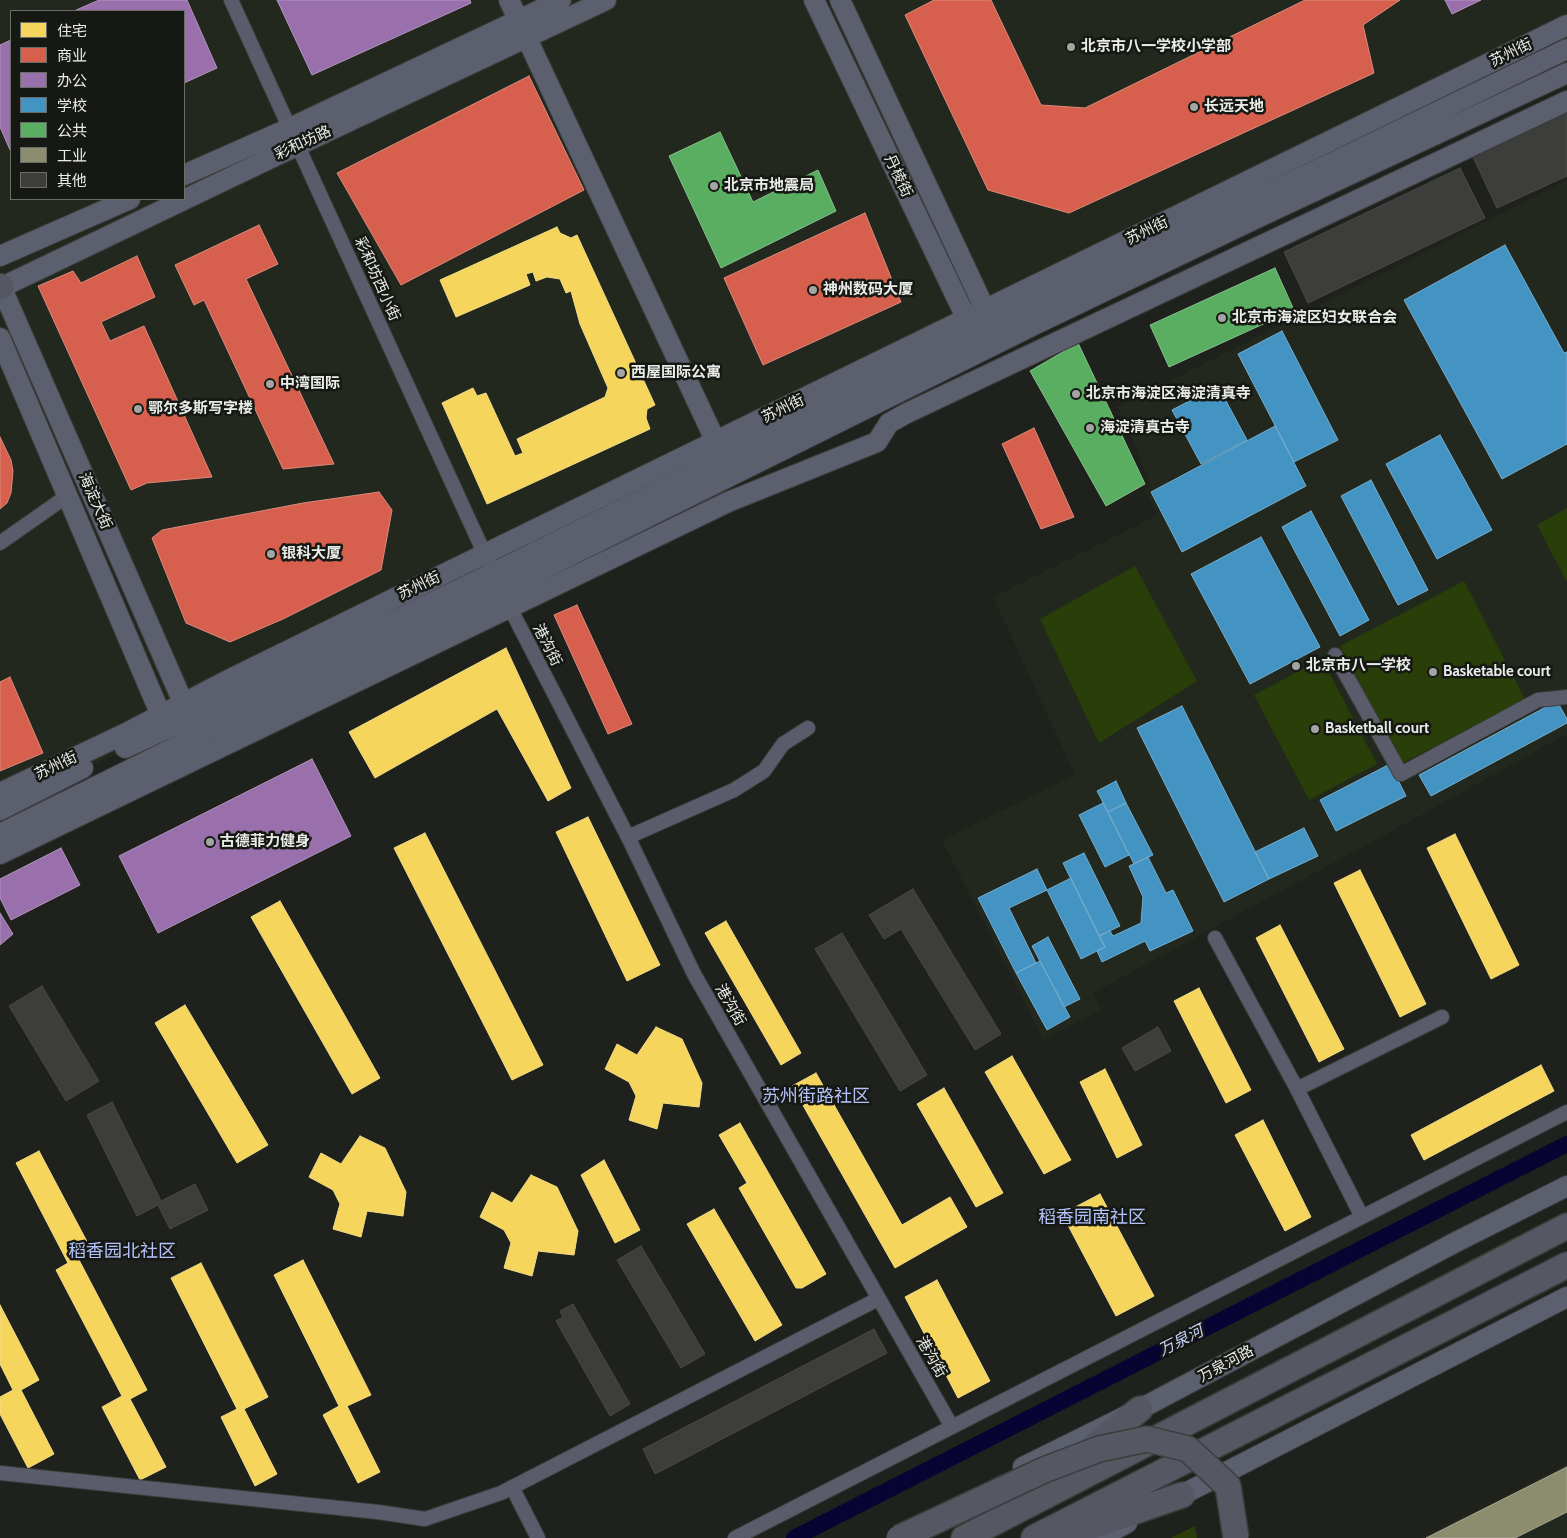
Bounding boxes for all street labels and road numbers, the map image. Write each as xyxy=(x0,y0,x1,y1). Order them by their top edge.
street label: 苏州街 xyxy=(1487,35,1535,71)
street label: 彩和坊路 xyxy=(272,122,334,164)
street label: 丹棱街 xyxy=(880,152,916,200)
street label: 苏州街 xyxy=(1123,213,1171,249)
street label: 彩和坊西小街 xyxy=(350,234,404,324)
street label: 苏州街 xyxy=(759,391,807,427)
street label: 海淀大街 xyxy=(75,470,115,532)
street label: 苏州街 xyxy=(395,568,443,604)
street label: 港沟街 xyxy=(529,621,565,669)
street label: 苏州街 xyxy=(32,748,80,784)
street label: 港沟街 xyxy=(711,981,749,1029)
street label: 港沟街 xyxy=(912,1333,950,1381)
street label: 万泉河路 xyxy=(1195,1342,1257,1386)

